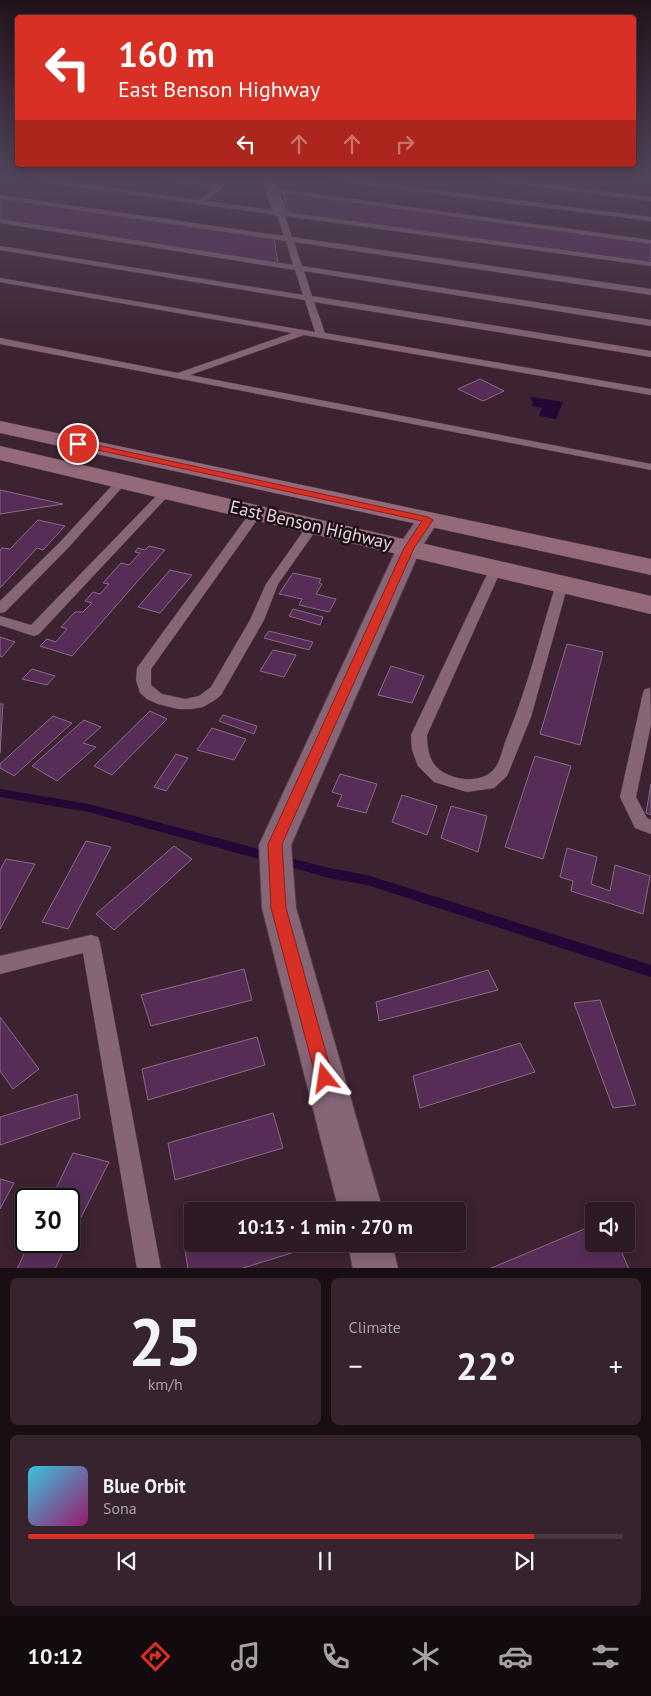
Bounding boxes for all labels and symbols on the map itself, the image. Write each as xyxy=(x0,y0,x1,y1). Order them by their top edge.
pin xyxy=(57,423,99,465)
street label: East Benson Highway xyxy=(228,495,395,554)
position arrow xyxy=(298,1051,350,1103)
speed limit sign: 30 xyxy=(15,1188,80,1253)

